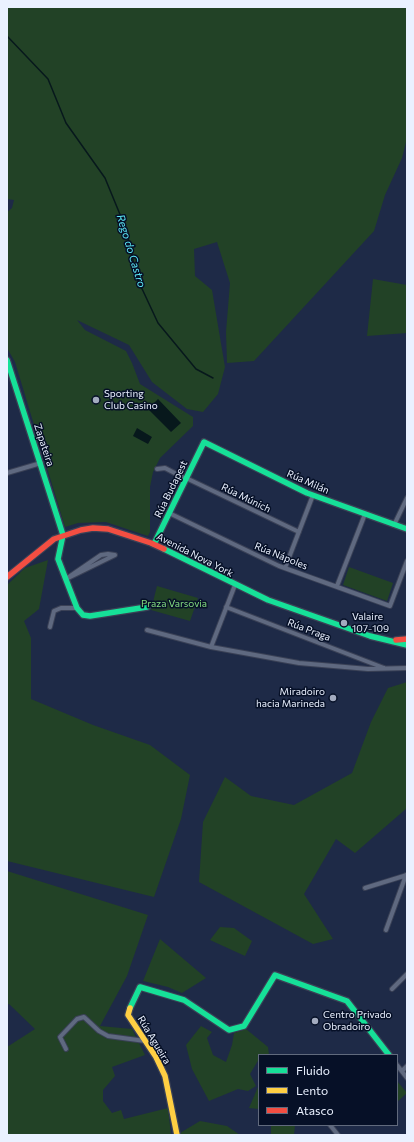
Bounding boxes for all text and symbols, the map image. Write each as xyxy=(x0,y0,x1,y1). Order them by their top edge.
water label: Rego do Castro xyxy=(114,213,148,289)
place label: Sporting Club Casino xyxy=(104,388,158,412)
marker: Sporting Club Casino xyxy=(91,395,101,405)
street label: Zapateira xyxy=(31,422,57,468)
street label: Rúa Budapest xyxy=(152,458,190,520)
street label: Rúa Milán xyxy=(285,467,331,497)
street label: Rúa Múnich xyxy=(219,481,273,515)
street label: Avenida Nova York xyxy=(155,530,235,580)
street label: Rúa Nápoles xyxy=(253,540,309,572)
park label: Praza Varsovia xyxy=(141,598,207,610)
place label: Valaire 107-109 xyxy=(352,611,389,634)
street label: Rúa Praga xyxy=(286,616,332,644)
marker: Valaire 107-109 xyxy=(339,618,349,628)
place label: Miradoiro hacia Marineda xyxy=(256,686,325,710)
marker: Miradoiro hacia Marineda xyxy=(328,693,338,703)
place label: Centro Privado Obradoiro xyxy=(323,1009,392,1032)
street label: Rúa Agueira xyxy=(135,1014,173,1066)
marker: Centro Privado Obradoiro xyxy=(310,1016,320,1026)
legend xyxy=(258,1054,398,1126)
text: Fluido xyxy=(296,1063,330,1077)
text: Lento xyxy=(296,1083,328,1097)
text: Atasco xyxy=(296,1103,334,1117)

